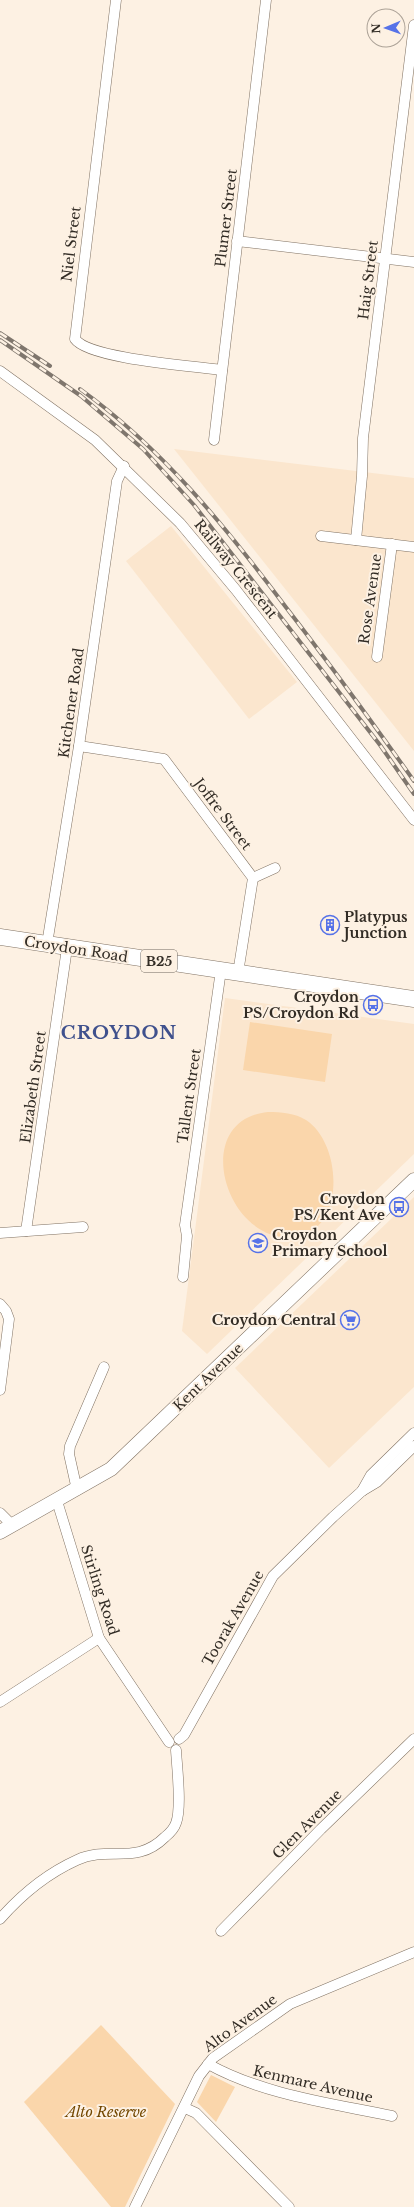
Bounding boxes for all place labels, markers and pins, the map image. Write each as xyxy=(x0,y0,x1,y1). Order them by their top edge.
place label: Platypus Junction xyxy=(341,908,408,942)
building icon: Platypus Junction xyxy=(319,914,341,936)
place label: Croydon PS/Croydon Rd xyxy=(243,988,359,1022)
bus stop icon: Croydon PS/Croydon Rd xyxy=(362,994,384,1016)
place label: Croydon PS/Kent Ave xyxy=(294,1190,385,1224)
bus stop icon: Croydon PS/Kent Ave xyxy=(388,1196,410,1218)
place label: Croydon Primary School xyxy=(272,1226,388,1260)
school or university icon: Croydon Primary School xyxy=(247,1232,269,1254)
supermarket icon: Croydon Central xyxy=(339,1309,361,1331)
place label: Croydon Central xyxy=(212,1311,336,1329)

